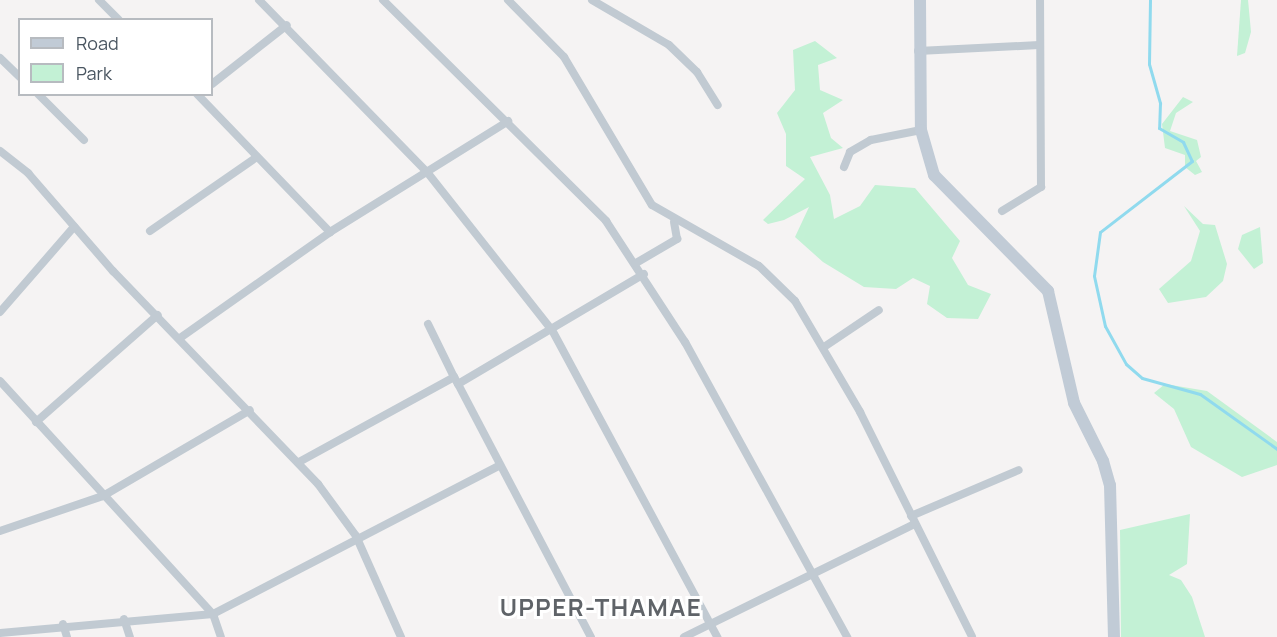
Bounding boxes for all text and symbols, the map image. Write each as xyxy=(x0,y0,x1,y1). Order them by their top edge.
legend xyxy=(18,18,213,96)
text: Road xyxy=(76,31,119,55)
text: Park xyxy=(76,61,112,85)
district label: UPPER-THAMAE xyxy=(499,593,703,621)

